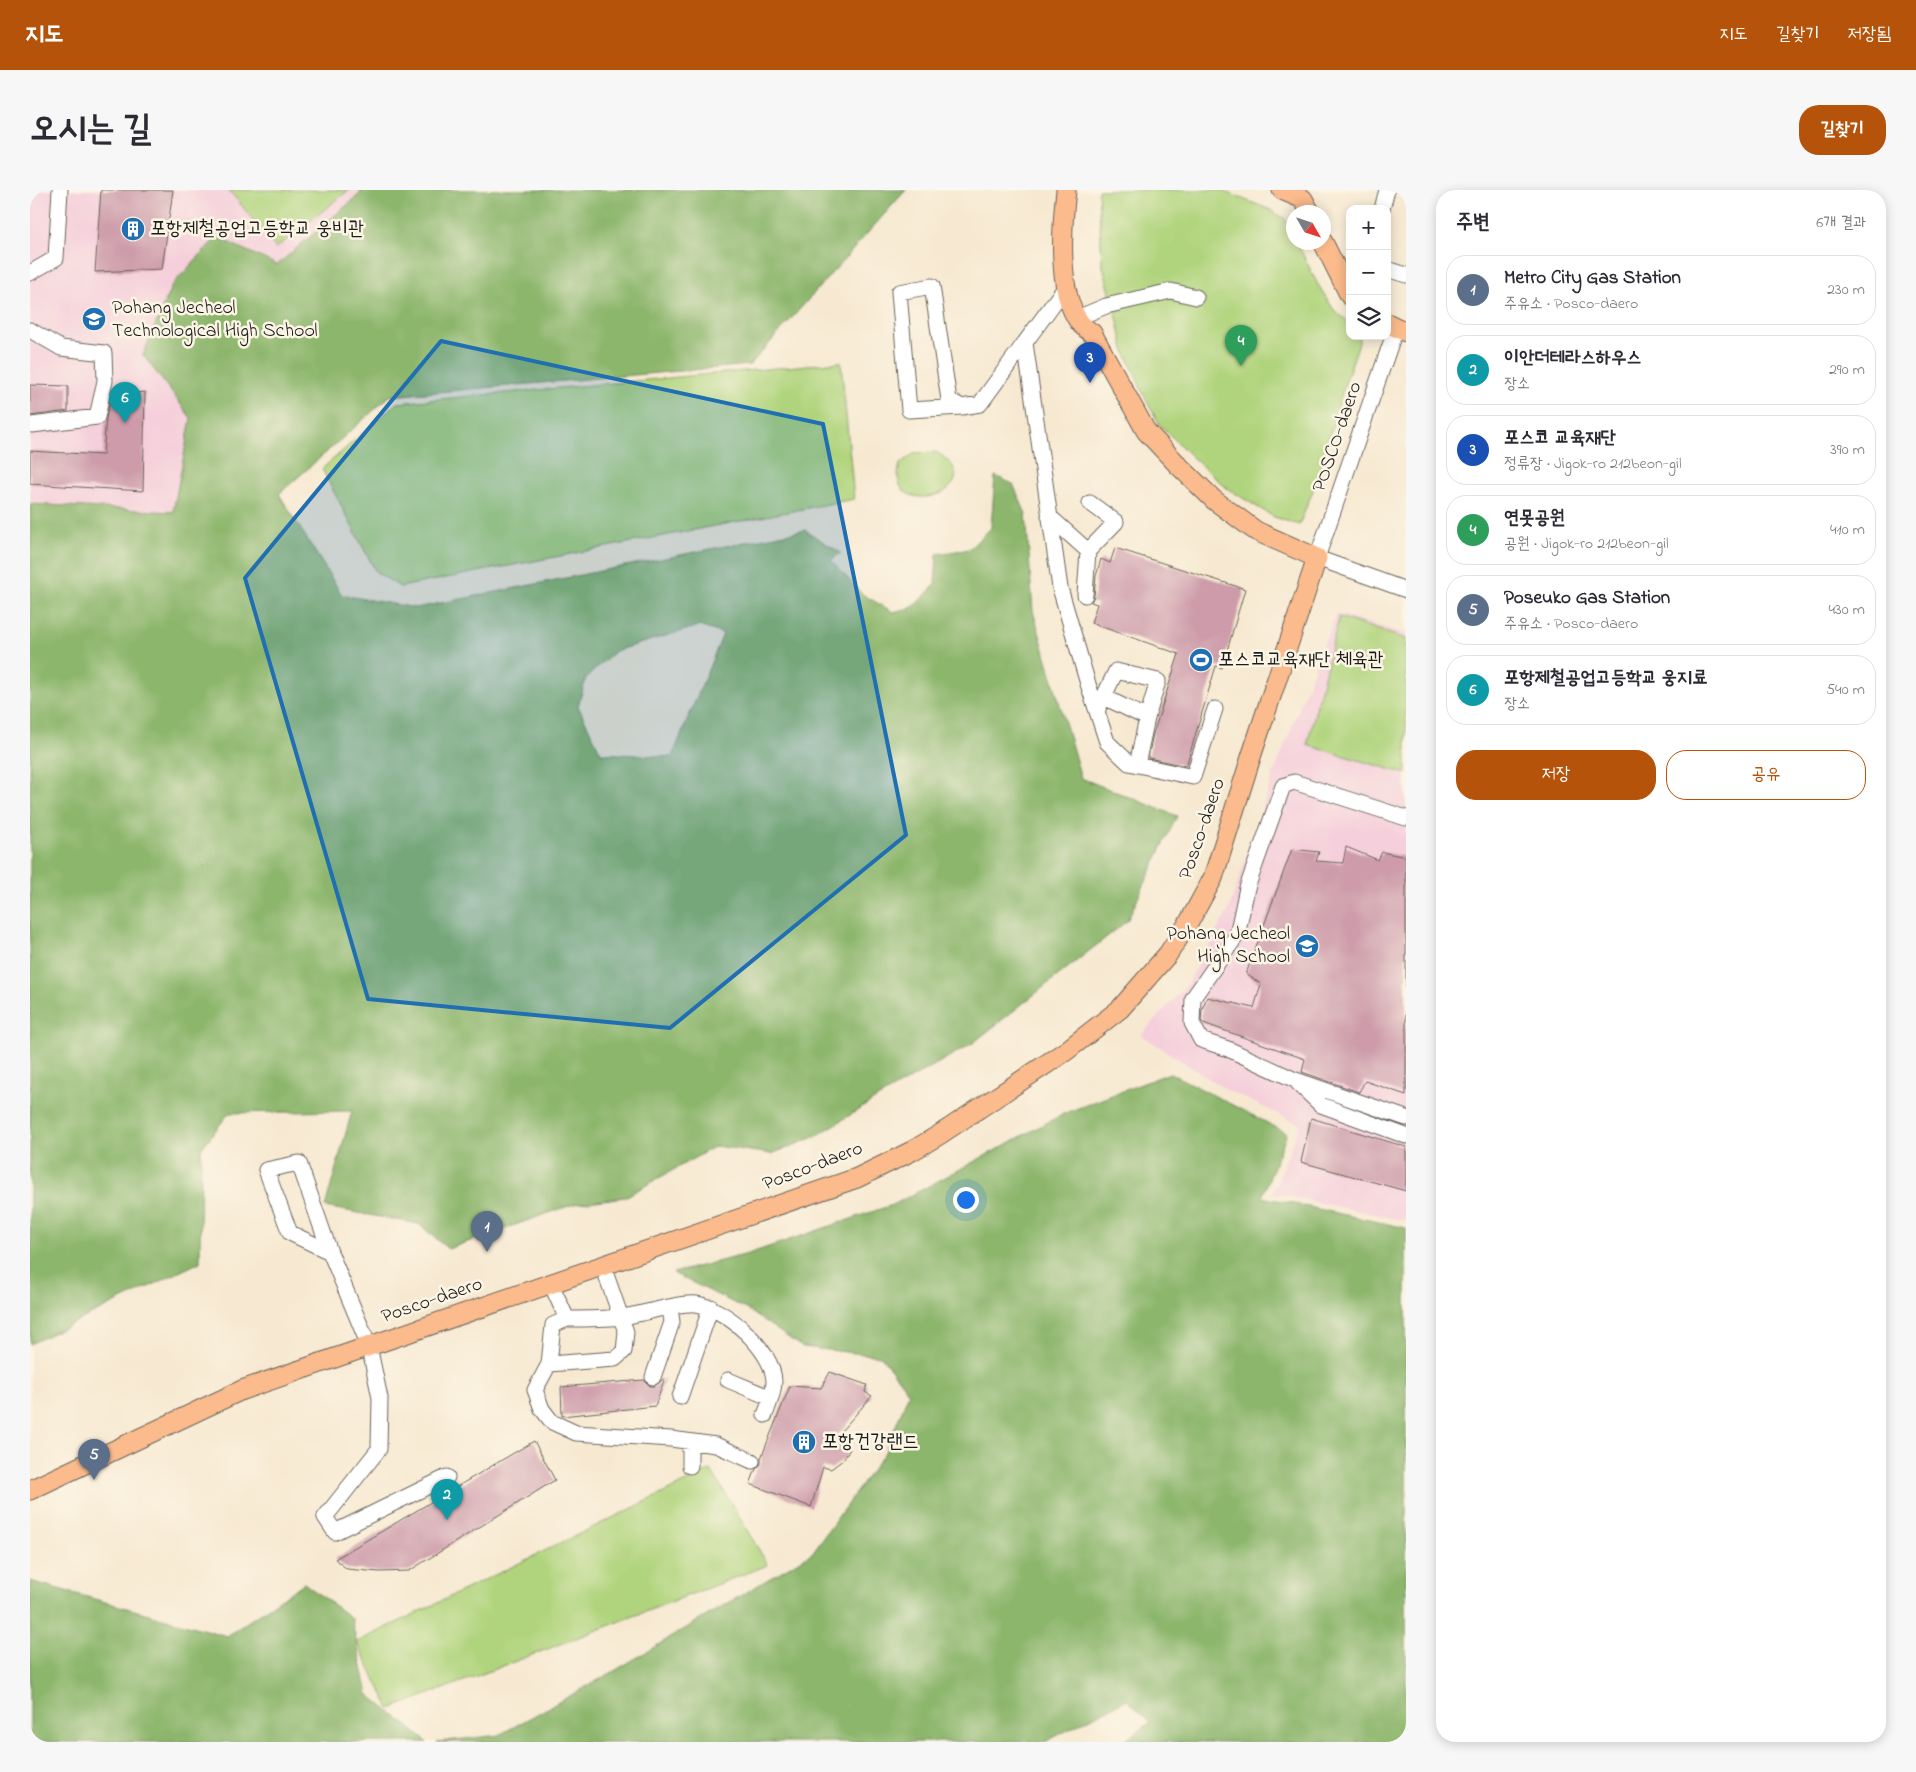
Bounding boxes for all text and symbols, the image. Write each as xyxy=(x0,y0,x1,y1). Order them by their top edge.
text: 지도 xyxy=(25,18,64,53)
text: 지도 xyxy=(1719,22,1748,48)
text: 길찾기 xyxy=(1776,22,1820,48)
text: 저장됨 xyxy=(1848,22,1891,48)
text: 오시는 길 xyxy=(30,105,151,156)
button: 길찾기 xyxy=(1799,105,1886,155)
north arrow xyxy=(1286,205,1331,250)
map controls xyxy=(1346,205,1391,340)
button: + xyxy=(1346,205,1391,250)
text: 주변 xyxy=(1456,208,1490,238)
text: 6개 결과 xyxy=(1816,211,1866,235)
place label: 포항제철공업고등학교 웅비관 xyxy=(150,215,364,244)
building icon: 포항제철공업고등학교 웅비관 xyxy=(120,216,146,242)
button: − xyxy=(1346,250,1391,295)
text: Metro City Gas Station xyxy=(1504,265,1681,292)
text: 1 xyxy=(1470,278,1476,302)
text: 230 m xyxy=(1827,278,1865,302)
text: 주유소 · Posco-daero xyxy=(1504,292,1638,316)
place label: Pohang Jecheol Technological High School xyxy=(112,294,318,347)
button: layers xyxy=(1346,295,1391,340)
school or university icon: Pohang Jecheol Technological High School xyxy=(81,306,107,332)
pin: 4 xyxy=(1225,325,1257,366)
pin: 3 xyxy=(1074,342,1106,383)
text: 이안더테라스하우스 xyxy=(1504,345,1642,372)
text: 2 xyxy=(1469,358,1477,382)
text: 290 m xyxy=(1829,358,1865,382)
text: 장소 xyxy=(1504,372,1530,396)
street label: POSCO-daero xyxy=(1306,378,1370,496)
pin: 6 xyxy=(109,382,141,423)
text: 포스코 교육재단 xyxy=(1504,425,1616,452)
text: 3 xyxy=(1470,438,1476,462)
text: 390 m xyxy=(1830,438,1865,462)
text: 정류장 · Jigok-ro 212beon-gil xyxy=(1504,452,1682,476)
text: 연못공원 xyxy=(1504,505,1565,532)
text: 4 xyxy=(1470,518,1476,542)
text: 410 m xyxy=(1830,518,1865,542)
text: 공원 · Jigok-ro 212beon-gil xyxy=(1504,532,1669,556)
text: Poseuko Gas Station xyxy=(1504,585,1670,612)
text: 5 xyxy=(1468,598,1478,622)
text: 430 m xyxy=(1828,598,1865,622)
text: 주유소 · Posco-daero xyxy=(1504,612,1638,636)
place label: 포스코교육재단 체육관 xyxy=(1218,646,1384,675)
sports icon: 포스코교육재단 체육관 xyxy=(1188,647,1214,673)
text: 포항제철공업고등학교 웅지료 xyxy=(1504,665,1708,692)
text: 6 xyxy=(1469,678,1477,702)
text: 540 m xyxy=(1826,678,1865,702)
text: 장소 xyxy=(1504,692,1530,716)
button: 저장 xyxy=(1456,750,1656,800)
button: 공유 xyxy=(1666,750,1866,800)
street label: Posco-daero xyxy=(1172,774,1234,884)
place label: Pohang Jecheol High School xyxy=(1166,920,1290,973)
school or university icon: Pohang Jecheol High School xyxy=(1294,933,1320,959)
street label: Posco-daero xyxy=(759,1135,867,1199)
your location xyxy=(953,1187,979,1213)
pin: 1 xyxy=(471,1211,503,1252)
street label: Posco-daero xyxy=(377,1270,487,1332)
place label: 포항건강랜드 xyxy=(822,1428,919,1457)
building icon: 포항건강랜드 xyxy=(791,1429,817,1455)
pin: 5 xyxy=(78,1439,110,1480)
pin: 2 xyxy=(431,1479,463,1520)

